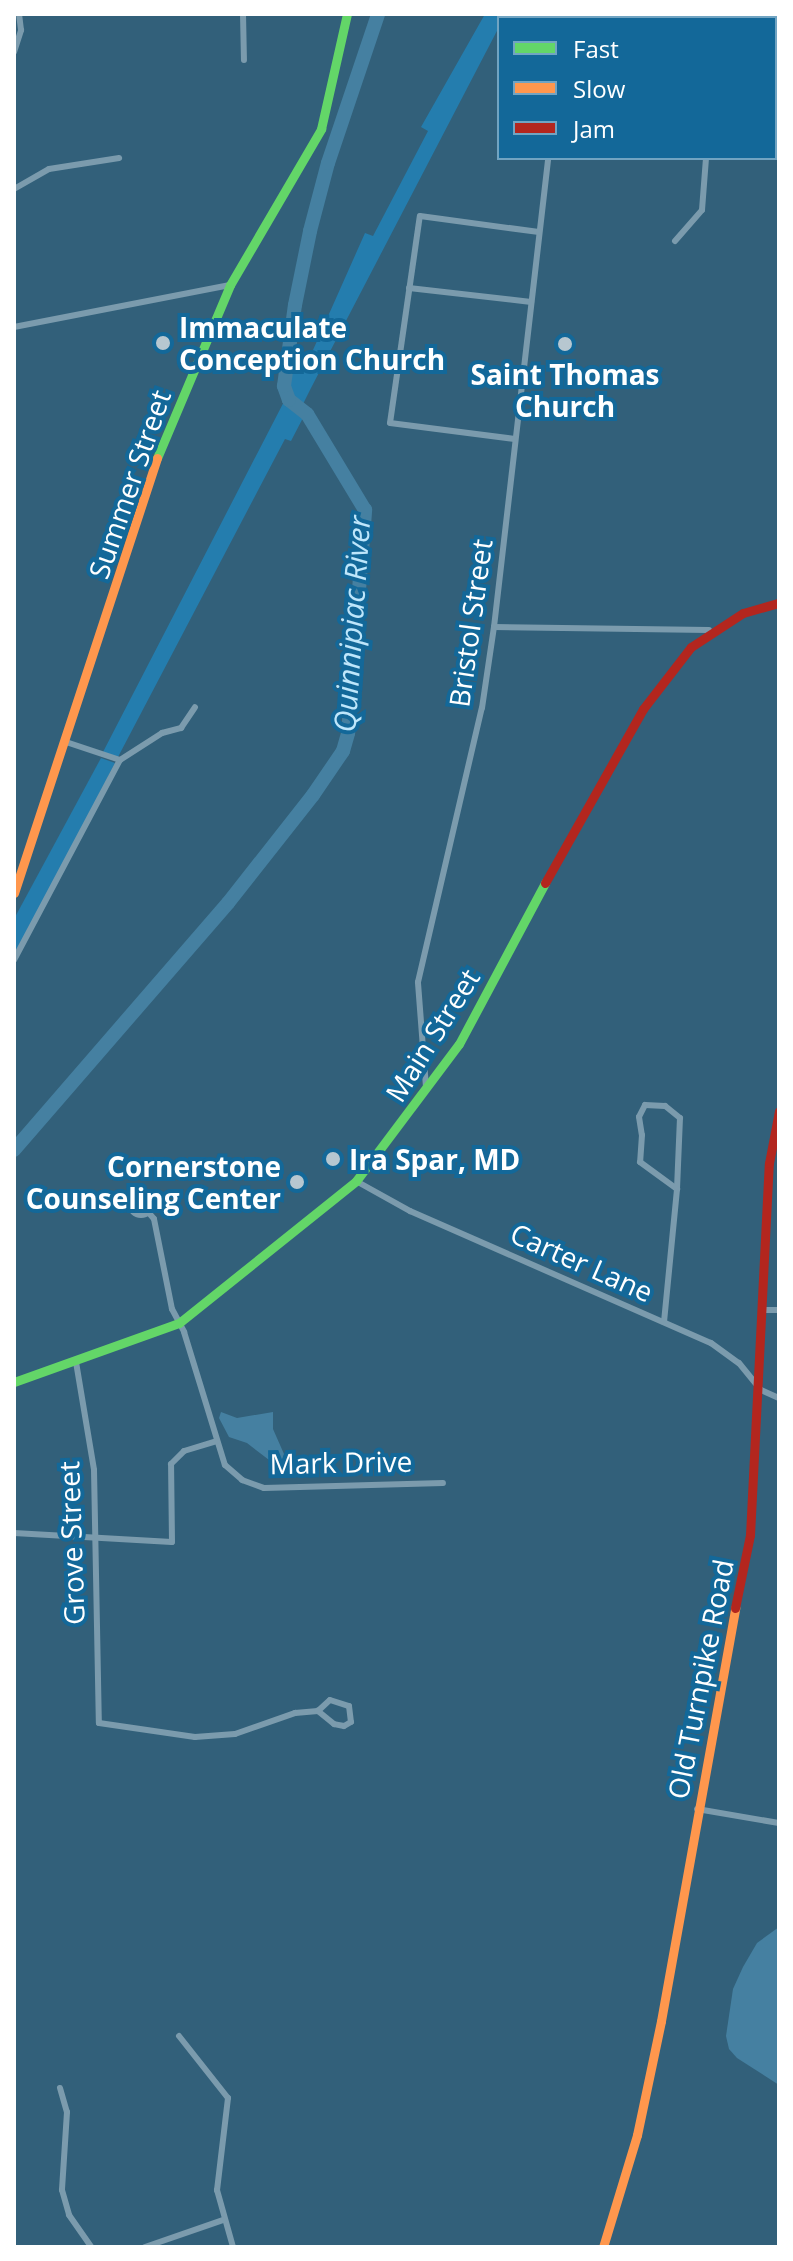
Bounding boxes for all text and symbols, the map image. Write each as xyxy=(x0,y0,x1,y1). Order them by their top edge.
legend xyxy=(497,16,777,160)
text: Fast xyxy=(573,32,619,65)
text: Slow xyxy=(573,72,625,105)
text: Jam xyxy=(573,112,615,145)
place label: Immaculate Conception Church xyxy=(179,310,445,376)
marker: Immaculate Conception Church xyxy=(154,334,172,352)
marker: Saint Thomas Church xyxy=(556,335,574,353)
place label: Saint Thomas Church xyxy=(471,357,659,423)
street label: Summer Street xyxy=(81,385,177,583)
water label: Quinnipiac River xyxy=(326,514,378,734)
street label: Bristol Street xyxy=(442,537,498,709)
street label: Main Street xyxy=(378,962,486,1108)
place label: Ira Spar, MD xyxy=(349,1142,520,1176)
place label: Cornerstone Counseling Center xyxy=(26,1149,281,1215)
marker: Ira Spar, MD xyxy=(324,1150,342,1168)
marker: Cornerstone Counseling Center xyxy=(288,1173,306,1191)
street label: Carter Lane xyxy=(506,1216,658,1308)
street label: Mark Drive xyxy=(269,1444,413,1480)
street label: Grove Street xyxy=(51,1461,91,1625)
street label: Old Turnpike Road xyxy=(660,1556,740,1802)

